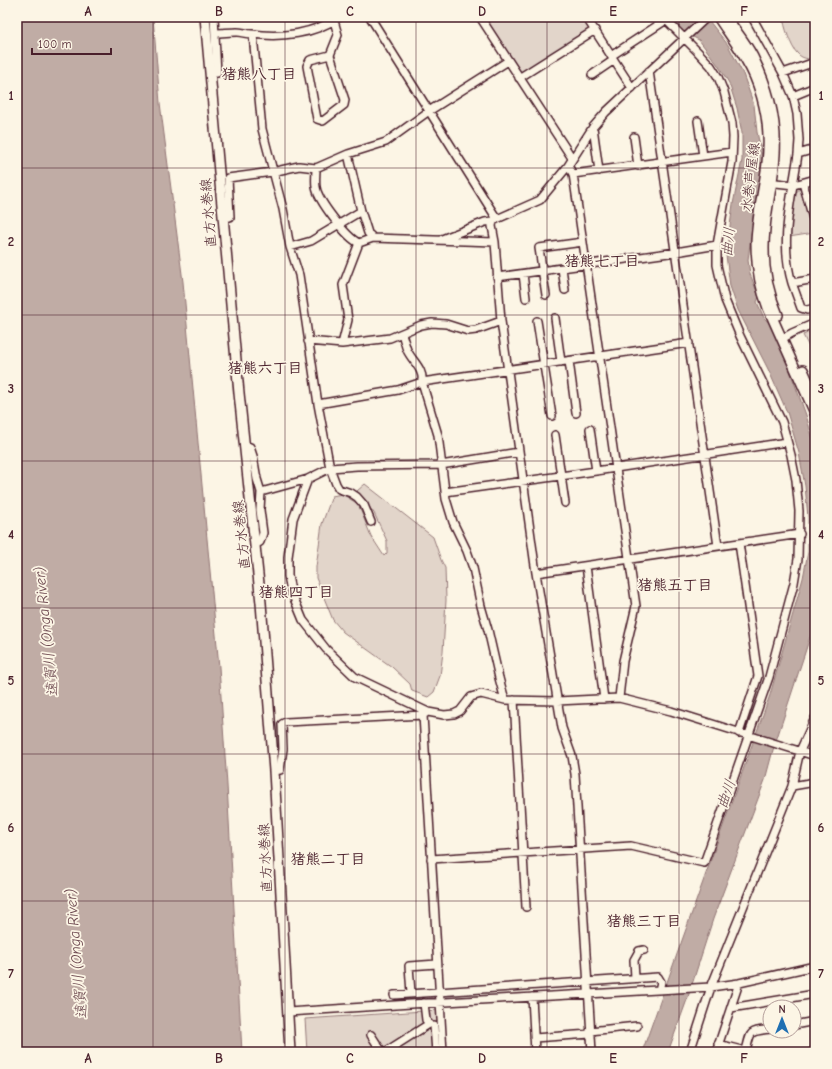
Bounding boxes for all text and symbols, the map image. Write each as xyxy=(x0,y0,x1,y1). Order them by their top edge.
text: A xyxy=(84,4,92,19)
text: B xyxy=(215,4,223,19)
text: C xyxy=(346,4,354,19)
text: D xyxy=(478,4,486,19)
text: E xyxy=(609,4,617,19)
text: F xyxy=(740,4,748,19)
scale bar xyxy=(32,30,111,56)
text: 100 m xyxy=(38,37,71,51)
district label: 猪熊八丁目 xyxy=(221,65,297,83)
text: 1 xyxy=(8,88,14,103)
text: 1 xyxy=(818,88,824,103)
street label: 水巻芦屋線 xyxy=(738,141,763,213)
street label: 直方水巻線 xyxy=(197,177,220,249)
water label: 曲川 xyxy=(717,226,739,258)
text: 2 xyxy=(8,234,14,249)
text: 2 xyxy=(818,234,824,249)
district label: 猪熊七丁目 xyxy=(564,252,640,270)
district label: 猪熊六丁目 xyxy=(227,359,303,377)
text: 3 xyxy=(8,381,14,396)
text: 3 xyxy=(818,381,824,396)
street label: 直方水巻線 xyxy=(229,499,254,571)
text: 4 xyxy=(8,527,14,542)
text: 4 xyxy=(818,527,824,542)
water label: 遠賀川 (Onga River) xyxy=(30,566,62,698)
district label: 猪熊五丁目 xyxy=(637,576,713,594)
district label: 猪熊四丁目 xyxy=(258,583,334,601)
text: 5 xyxy=(8,673,15,688)
text: 5 xyxy=(818,673,825,688)
water label: 曲川 xyxy=(713,777,739,811)
text: 6 xyxy=(8,820,15,835)
text: 6 xyxy=(818,820,825,835)
street label: 直方水巻線 xyxy=(255,823,276,893)
district label: 猪熊二丁目 xyxy=(290,850,366,868)
water label: 遠賀川 (Onga River) xyxy=(61,888,91,1020)
district label: 猪熊三丁目 xyxy=(606,912,682,930)
text: 7 xyxy=(8,966,14,981)
text: 7 xyxy=(818,966,824,981)
north arrow xyxy=(762,999,802,1039)
text: N xyxy=(778,1003,786,1016)
text: A xyxy=(84,1051,92,1066)
text: B xyxy=(215,1051,223,1066)
text: C xyxy=(346,1051,354,1066)
text: D xyxy=(478,1051,486,1066)
text: E xyxy=(609,1051,617,1066)
text: F xyxy=(740,1051,748,1066)

